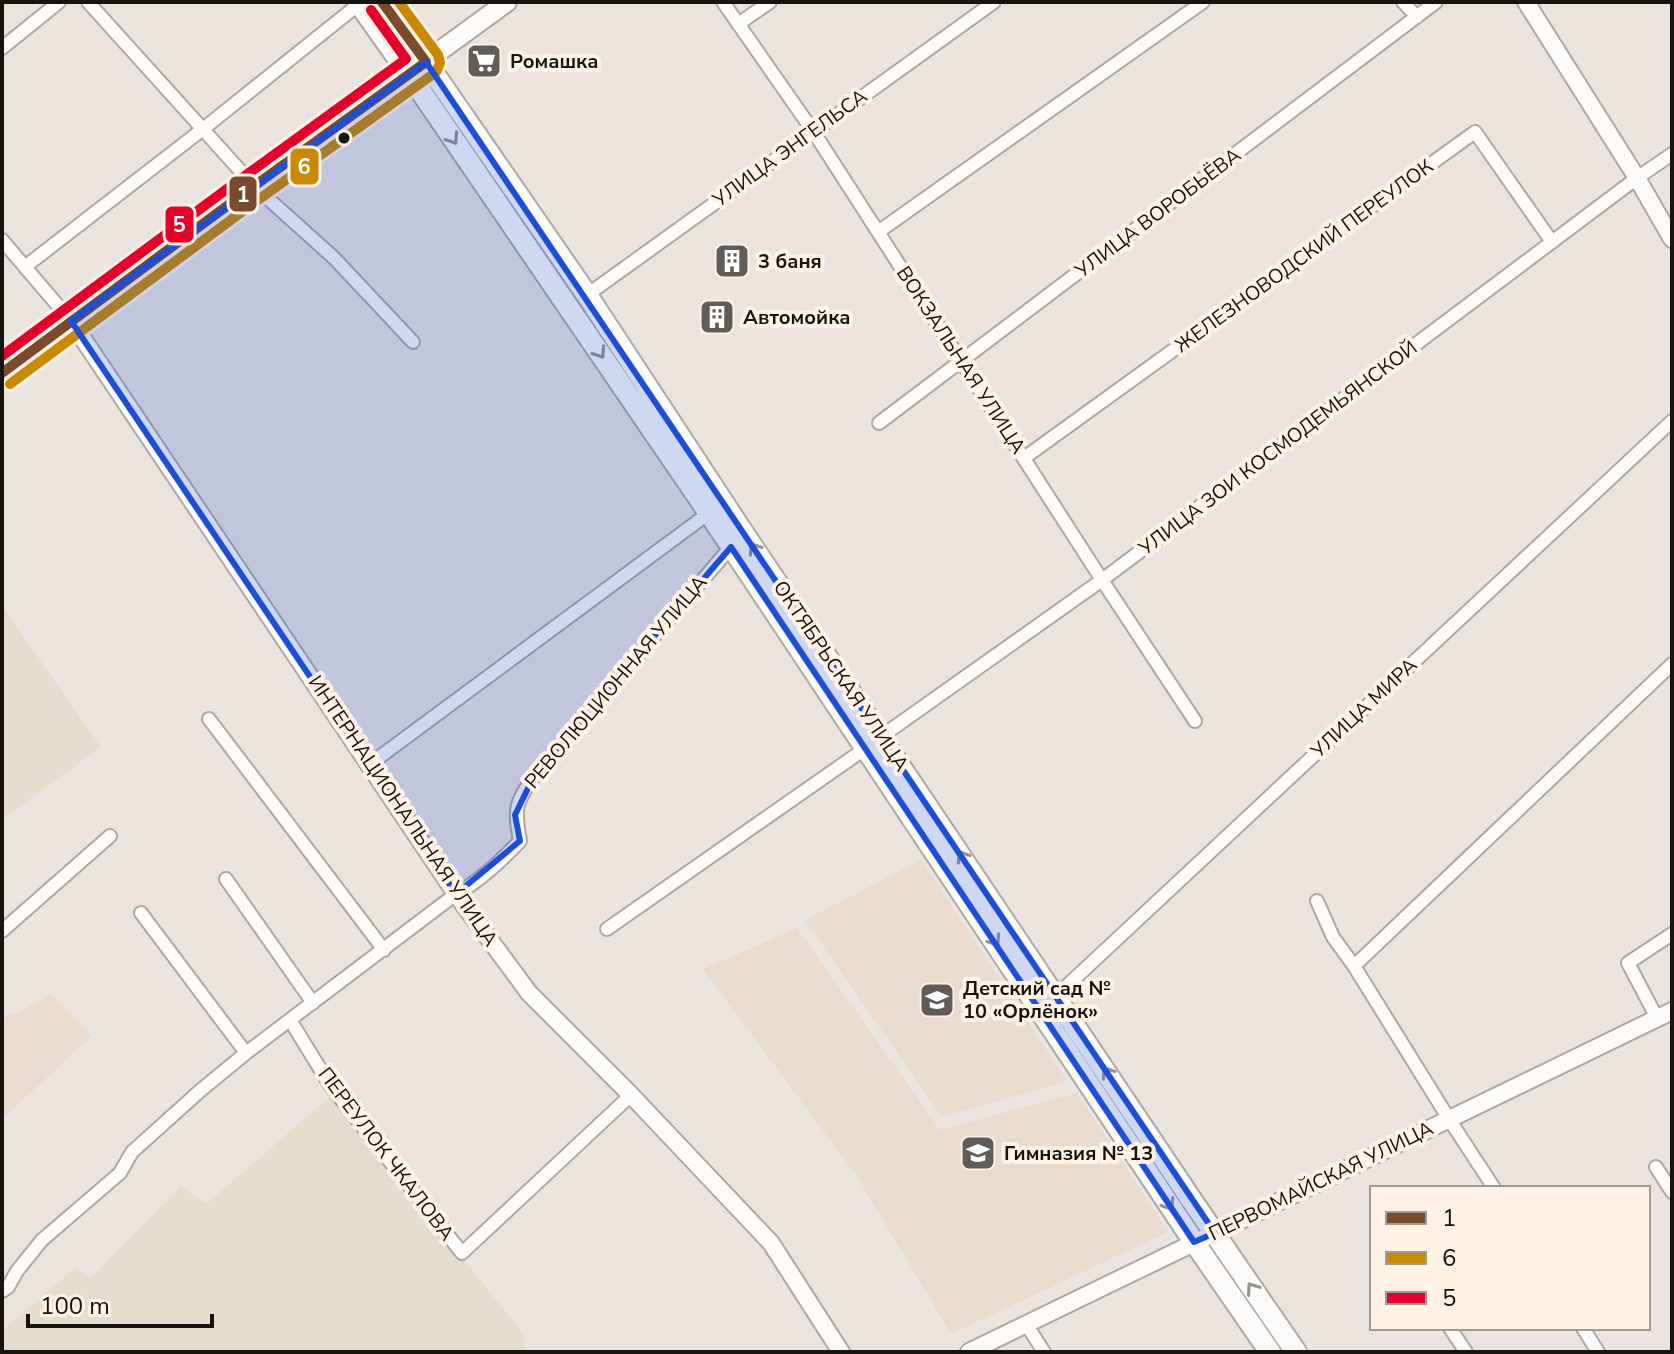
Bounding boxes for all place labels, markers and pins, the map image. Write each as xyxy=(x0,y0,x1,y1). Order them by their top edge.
supermarket icon: Ромашка xyxy=(465,42,503,80)
place label: Ромашка xyxy=(510,48,598,75)
unlabelled marker xyxy=(336,130,352,146)
building icon: 3 баня xyxy=(713,242,751,280)
place label: 3 баня xyxy=(758,248,822,275)
building icon: Автомойка xyxy=(698,298,736,336)
place label: Автомойка xyxy=(743,304,851,331)
place label: Детский сад № 10 «Орлёнок» xyxy=(963,975,1111,1025)
school or university icon: Детский сад № 10 «Орлёнок» xyxy=(918,981,956,1019)
school or university icon: Гимназия № 13 xyxy=(959,1134,997,1172)
place label: Гимназия № 13 xyxy=(1004,1140,1153,1167)

